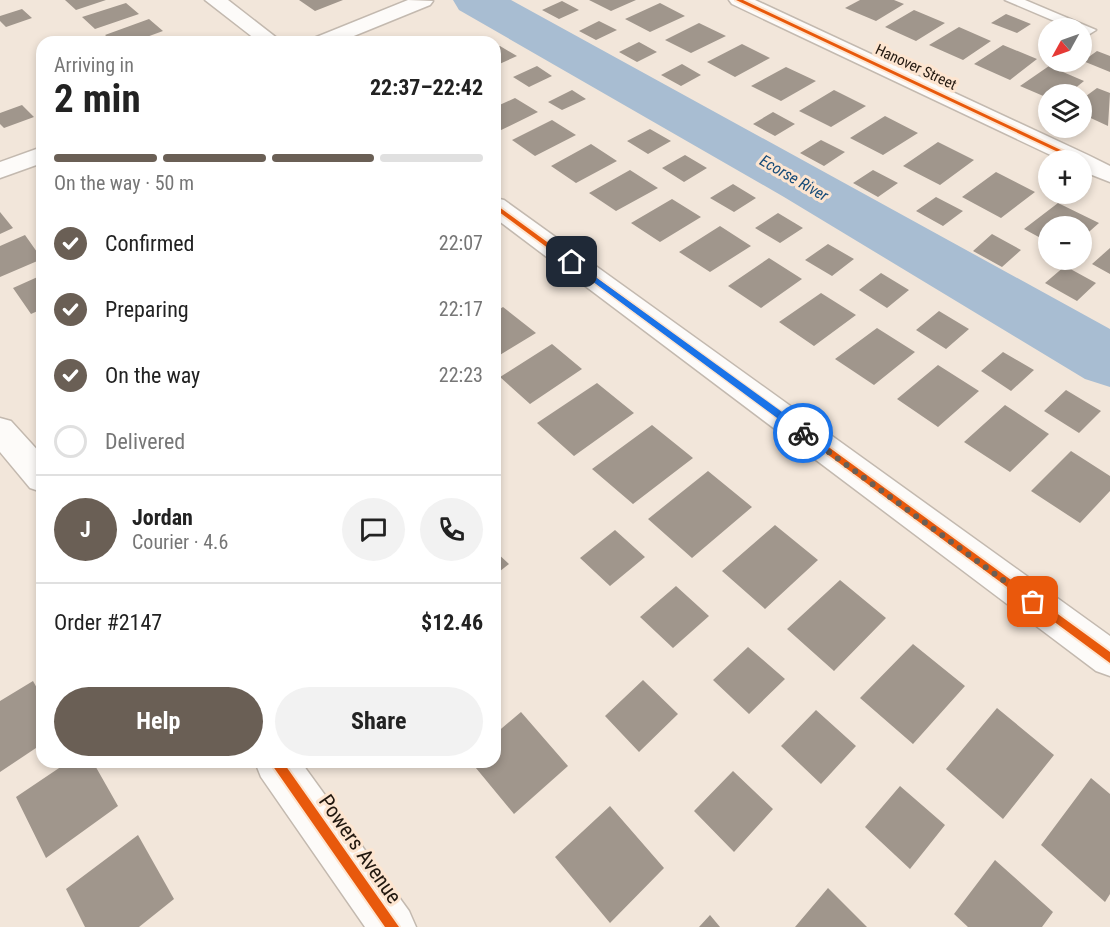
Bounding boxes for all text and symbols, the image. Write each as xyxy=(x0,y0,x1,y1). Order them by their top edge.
north arrow xyxy=(1038,18,1092,72)
map controls xyxy=(1038,18,1092,270)
street label: Hanover Street xyxy=(872,40,960,94)
text: Arriving in xyxy=(54,53,134,77)
text: 22:37–22:42 xyxy=(370,75,483,100)
text: 2 min xyxy=(54,76,141,122)
button: layers xyxy=(1038,84,1092,138)
button: + xyxy=(1038,150,1092,204)
water label: Ecorse River xyxy=(757,151,833,206)
text: On the way · 50 m xyxy=(54,171,194,195)
button: − xyxy=(1038,216,1092,270)
icon: check xyxy=(54,227,87,260)
text: Confirmed xyxy=(105,231,194,256)
text: 22:07 xyxy=(439,231,483,255)
pin xyxy=(546,236,597,287)
icon: home xyxy=(555,245,588,278)
icon: check xyxy=(54,293,87,326)
text: Preparing xyxy=(105,297,189,322)
text: 22:17 xyxy=(439,297,483,321)
icon: check xyxy=(54,359,87,392)
text: On the way xyxy=(105,363,200,388)
text: 22:23 xyxy=(439,363,483,387)
courier xyxy=(773,403,833,463)
icon: bike xyxy=(787,417,820,450)
text: Delivered xyxy=(105,429,185,454)
button: chat xyxy=(342,498,405,561)
button: phone xyxy=(420,498,483,561)
text: Jordan xyxy=(132,505,193,530)
text: J xyxy=(80,517,91,542)
text: Courier · 4.6 xyxy=(132,530,228,554)
pin xyxy=(1007,576,1058,627)
icon: bag xyxy=(1016,585,1049,618)
text: Order #2147 xyxy=(54,610,162,635)
text: $12.46 xyxy=(421,610,483,635)
button: Help xyxy=(54,687,263,756)
button: Share xyxy=(275,687,483,756)
street label: Powers Avenue xyxy=(314,790,406,908)

